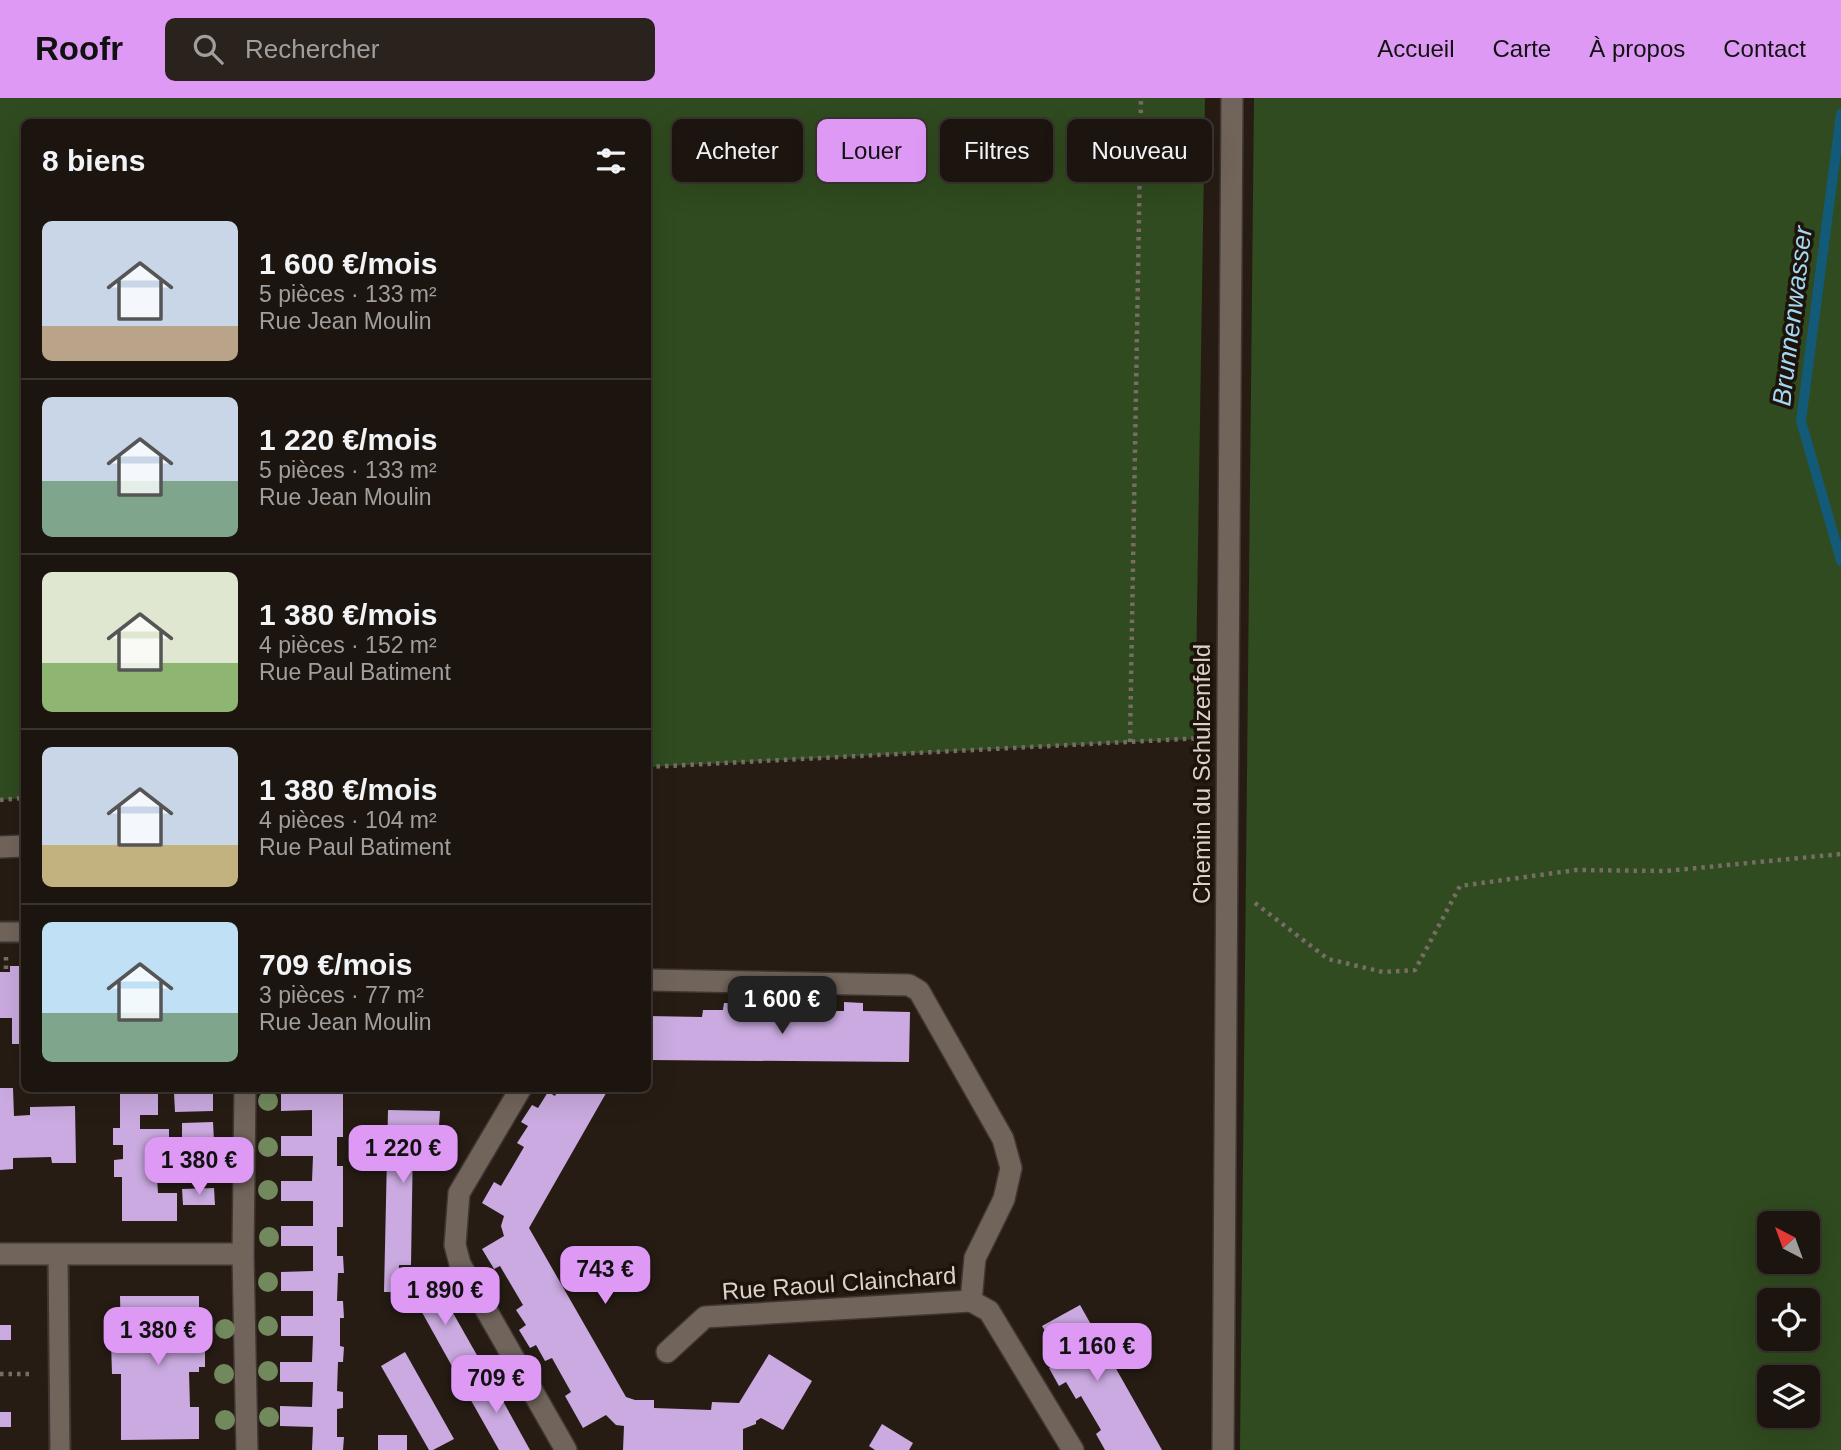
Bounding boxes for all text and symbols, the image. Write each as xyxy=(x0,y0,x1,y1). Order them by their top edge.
search box xyxy=(165,18,655,81)
text: Roofr xyxy=(35,30,123,67)
icon: search xyxy=(189,30,227,68)
text: Rechercher xyxy=(245,34,379,64)
text: Accueil xyxy=(1377,35,1455,62)
text: Carte xyxy=(1493,35,1551,62)
text: À propos xyxy=(1589,35,1685,62)
text: Contact xyxy=(1723,35,1806,62)
chip: Acheter xyxy=(672,119,803,182)
chip: Louer xyxy=(817,119,926,182)
chip: Filtres xyxy=(940,119,1053,182)
chip: Nouveau xyxy=(1067,119,1212,182)
icon: filters xyxy=(592,142,630,180)
text: 8 biens xyxy=(42,144,145,177)
water label: Brunnenwasser xyxy=(1766,223,1818,407)
text: 1 600 €/mois xyxy=(259,247,437,280)
icon: home xyxy=(98,249,182,333)
text: 5 pièces · 133 m² xyxy=(259,281,437,307)
text: Rue Jean Moulin xyxy=(259,308,432,334)
text: 1 220 €/mois xyxy=(259,423,437,456)
icon: home xyxy=(98,425,182,509)
text: 5 pièces · 133 m² xyxy=(259,457,437,483)
text: Rue Jean Moulin xyxy=(259,484,432,510)
text: 1 380 €/mois xyxy=(259,598,437,631)
icon: home xyxy=(98,600,182,684)
text: 4 pièces · 152 m² xyxy=(259,632,437,658)
street label: Chemin du Schulzenfeld xyxy=(1188,644,1215,904)
text: Rue Paul Batiment xyxy=(259,659,451,685)
text: 1 380 €/mois xyxy=(259,773,437,806)
icon: home xyxy=(98,775,182,859)
text: 4 pièces · 104 m² xyxy=(259,807,437,833)
text: Rue Paul Batiment xyxy=(259,834,451,860)
text: 709 €/mois xyxy=(259,948,412,981)
icon: home xyxy=(98,950,182,1034)
pin: 1 600 € xyxy=(717,976,847,1036)
text: 3 pièces · 77 m² xyxy=(259,982,424,1008)
text: 1 600 € xyxy=(744,986,820,1012)
text: Rue Jean Moulin xyxy=(259,1009,432,1035)
pin: 1 220 € xyxy=(338,1126,468,1185)
text: 1 220 € xyxy=(365,1135,441,1161)
pin: 1 380 € xyxy=(134,1138,264,1197)
text: 1 380 € xyxy=(161,1147,237,1173)
north arrow xyxy=(1757,1211,1820,1274)
map controls xyxy=(1757,1211,1820,1428)
pin: 743 € xyxy=(556,1246,654,1306)
text: 743 € xyxy=(576,1256,634,1282)
street label: Rue Raoul Clainchard xyxy=(721,1261,957,1305)
pin: 1 890 € xyxy=(380,1268,510,1327)
text: 1 890 € xyxy=(407,1277,483,1303)
button: locate xyxy=(1757,1288,1820,1351)
pin: 1 380 € xyxy=(93,1308,223,1367)
text: 1 380 € xyxy=(120,1317,196,1343)
pin: 1 160 € xyxy=(1032,1324,1162,1383)
text: 1 160 € xyxy=(1059,1333,1135,1359)
pin: 709 € xyxy=(447,1356,545,1415)
text: 709 € xyxy=(467,1365,525,1391)
button: layers xyxy=(1757,1365,1820,1428)

